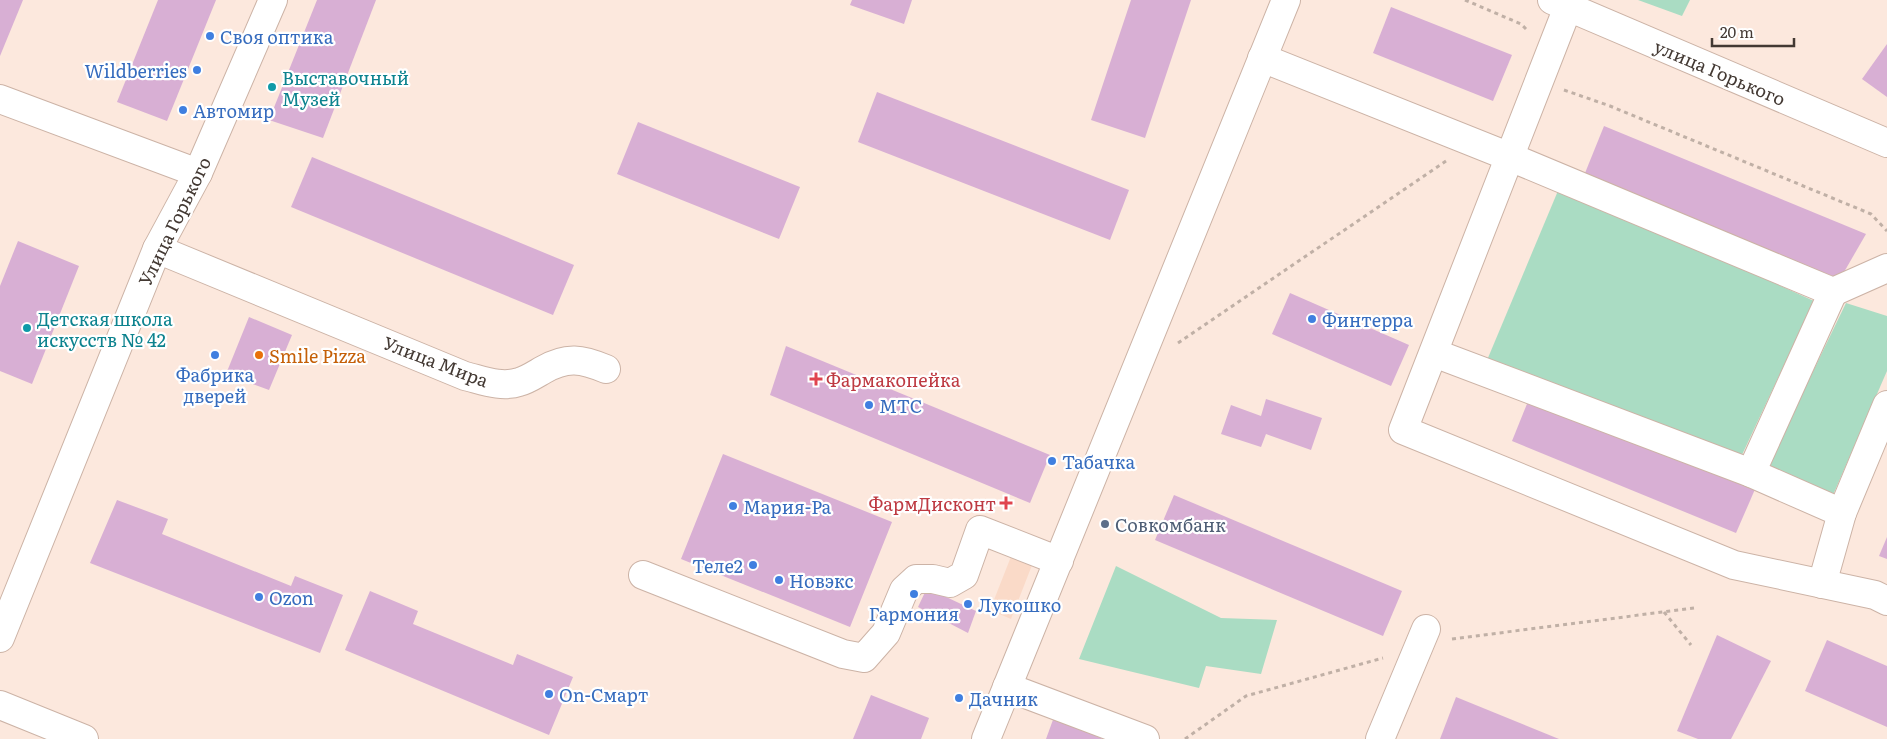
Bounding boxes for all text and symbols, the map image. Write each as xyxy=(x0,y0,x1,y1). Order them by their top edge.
scale bar xyxy=(1712,15,1794,47)
text: 20 m xyxy=(1720,20,1754,43)
place label: Своя оптика xyxy=(220,23,334,50)
marker: Своя оптика xyxy=(204,30,216,42)
street label: улица Горького xyxy=(1650,32,1790,112)
place label: Wildberries xyxy=(85,57,187,84)
marker: Wildberries xyxy=(191,64,203,76)
place label: Выставочный Музей xyxy=(282,64,409,112)
marker: Выставочный Музей xyxy=(266,81,278,93)
place label: Автомир xyxy=(193,97,274,124)
marker: Автомир xyxy=(177,104,189,116)
street label: Улица Горького xyxy=(131,152,217,290)
place label: Детская школа искусств № 42 xyxy=(37,305,173,353)
place label: Финтерра xyxy=(1322,306,1413,333)
marker: Финтерра xyxy=(1306,313,1318,325)
marker: Детская школа искусств № 42 xyxy=(21,322,33,334)
street label: Улица Мира xyxy=(380,329,493,394)
place label: Smile Pizza xyxy=(269,342,366,369)
marker: Фабрика дверей xyxy=(209,349,221,361)
marker: Smile Pizza xyxy=(253,349,265,361)
place label: Фабрика дверей xyxy=(176,361,255,409)
place label: Фармакопейка xyxy=(826,366,961,393)
marker: Фармакопейка xyxy=(810,373,822,385)
place label: МТС xyxy=(879,392,922,419)
marker: МТС xyxy=(863,399,875,411)
place label: Табачка xyxy=(1062,448,1136,475)
marker: Табачка xyxy=(1046,455,1058,467)
place label: ФармДисконт xyxy=(869,490,996,517)
place label: Мария-Ра xyxy=(743,493,832,520)
marker: ФармДисконт xyxy=(1000,497,1012,509)
marker: Мария-Ра xyxy=(727,500,739,512)
place label: Совкомбанк xyxy=(1115,511,1226,538)
marker: Совкомбанк xyxy=(1099,518,1111,530)
place label: Теле2 xyxy=(692,552,743,579)
marker: Теле2 xyxy=(747,559,759,571)
place label: Новэкс xyxy=(789,567,854,594)
marker: Новэкс xyxy=(773,574,785,586)
place label: Ozon xyxy=(269,584,314,611)
marker: Гармония xyxy=(908,588,920,600)
marker: Ozon xyxy=(253,591,265,603)
place label: Лукошко xyxy=(978,591,1061,618)
marker: Лукошко xyxy=(962,598,974,610)
place label: Гармония xyxy=(869,600,959,627)
place label: On-Смарт xyxy=(559,681,648,708)
place label: Дачник xyxy=(969,685,1038,712)
marker: On-Смарт xyxy=(543,688,555,700)
marker: Дачник xyxy=(953,692,965,704)

